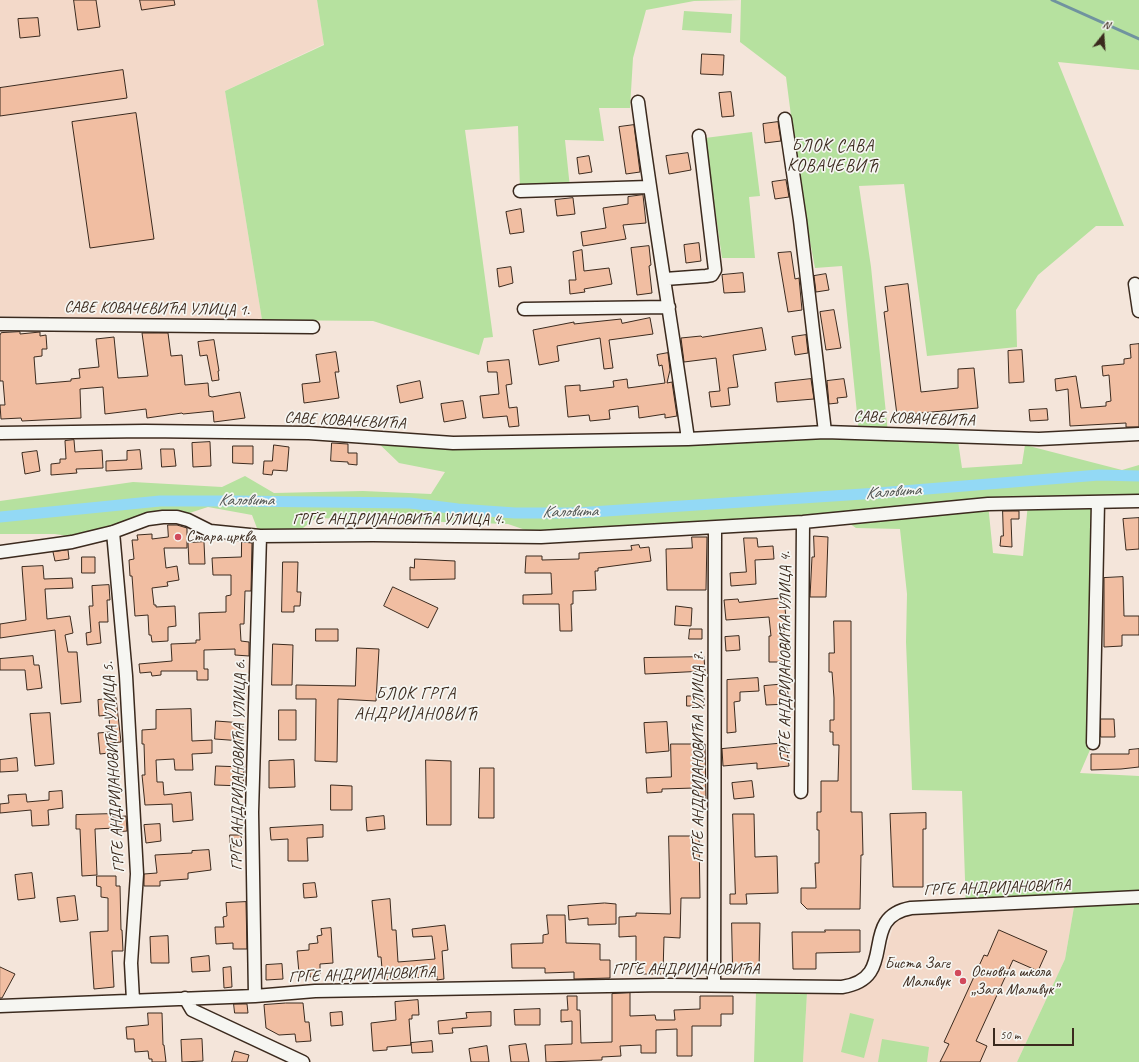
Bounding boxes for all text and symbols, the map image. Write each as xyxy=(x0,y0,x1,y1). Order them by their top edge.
north arrow xyxy=(1083,16,1123,56)
text: N xyxy=(1101,17,1112,32)
district label: БЛОК САВА КОВАЧЕВИЋ xyxy=(787,137,879,177)
street label: САВЕ КОВАЧЕВИЋА УЛИЦА 1. xyxy=(64,298,250,320)
street label: САВЕ КОВАЧЕВИЋА xyxy=(853,407,975,431)
street label: САВЕ КОВАЧЕВИЋА xyxy=(284,408,406,434)
water label: Каловита xyxy=(865,480,921,504)
water label: Каловита xyxy=(218,491,274,511)
water label: Каловита xyxy=(542,501,598,523)
street label: ГРГЕ АНДРИЈАНОВИЋА УЛИЦА 4. xyxy=(292,510,504,530)
place label: Стара црква xyxy=(186,527,256,547)
marker: Стара црква xyxy=(173,532,183,542)
street label: ГРГЕ АНДРИЈАНОВИЋА УЛИЦА 4. xyxy=(776,551,796,763)
street label: ГРГЕ АНДРИЈАНОВИЋА УЛИЦА 7. xyxy=(689,651,709,863)
street label: ГРГЕ АНДРИЈАНОВИЋА УЛИЦА 6. xyxy=(228,659,250,871)
street label: ГРГЕ АНДРИЈАНОВИЋА УЛИЦА 5. xyxy=(99,661,129,873)
district label: БЛОК ГРГА АНДРИЈАНОВИЋ xyxy=(355,685,477,725)
street label: ГРГЕ АНДРИЈАНОВИЋА xyxy=(923,876,1071,900)
place label: Биста Заге Маливук xyxy=(885,954,950,992)
street label: ГРГЕ АНДРИЈАНОВИЋА xyxy=(613,960,759,980)
place label: Основна школа „Зага Маливук” xyxy=(971,962,1058,1000)
street label: ГРГЕ АНДРИЈАНОВИЋА xyxy=(288,963,436,987)
marker: Биста Заге Маливук xyxy=(953,968,963,978)
marker: Основна школа „Зага Маливук” xyxy=(958,976,968,986)
scale bar xyxy=(995,1020,1076,1046)
text: 50 m xyxy=(1000,1027,1020,1043)

